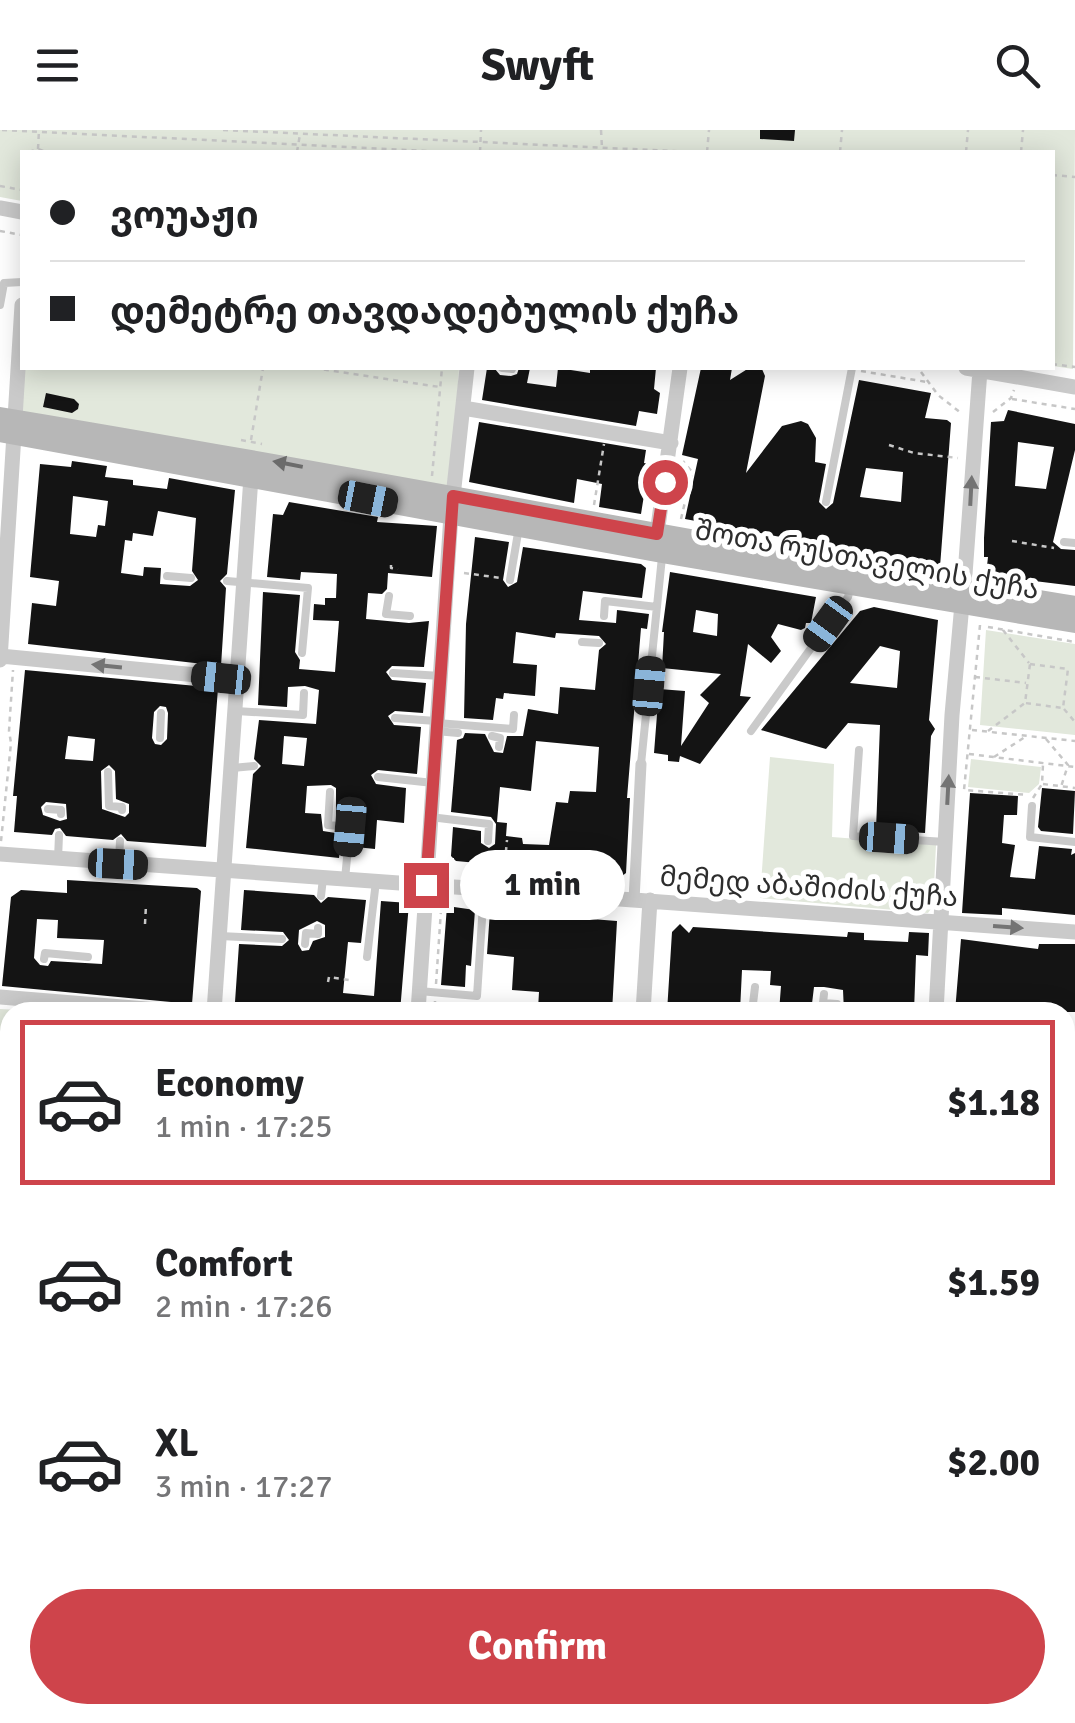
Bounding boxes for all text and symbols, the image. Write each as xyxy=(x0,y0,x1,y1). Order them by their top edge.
icon: menu xyxy=(30,38,85,93)
text: Swyft xyxy=(481,38,594,93)
icon: search xyxy=(990,38,1045,93)
text: ვოუაჟი xyxy=(110,192,259,239)
text: დემეტრე თავდადებულის ქუჩა xyxy=(110,288,739,335)
one-way arrow xyxy=(273,456,304,472)
route start xyxy=(643,460,688,505)
one-way arrow xyxy=(963,474,979,506)
car xyxy=(336,479,400,519)
street label: შოთა რუსთაველის ქუჩა xyxy=(692,513,1042,607)
car xyxy=(798,591,858,657)
car xyxy=(631,655,667,717)
one-way arrow xyxy=(90,658,122,674)
car xyxy=(190,660,252,696)
one-way arrow xyxy=(940,774,956,806)
car xyxy=(332,796,368,858)
car xyxy=(858,821,920,855)
car xyxy=(87,847,149,881)
callout: 1 min xyxy=(461,850,626,920)
street label: მემედ აბაშიძის ქუჩა xyxy=(659,860,959,914)
route end xyxy=(404,863,449,908)
text: 1 min xyxy=(504,865,581,904)
one-way arrow xyxy=(993,919,1025,935)
icon: car xyxy=(35,1058,125,1148)
text: Economy xyxy=(155,1060,304,1107)
text: $1.18 xyxy=(947,1079,1040,1126)
text: 1 min · 17:25 xyxy=(155,1107,333,1146)
icon: car xyxy=(35,1238,125,1328)
text: Comfort xyxy=(155,1240,293,1287)
text: $1.59 xyxy=(947,1259,1040,1306)
text: 2 min · 17:26 xyxy=(155,1287,333,1326)
icon: car xyxy=(35,1418,125,1508)
text: XL xyxy=(155,1420,198,1467)
text: $2.00 xyxy=(947,1439,1040,1486)
text: 3 min · 17:27 xyxy=(155,1467,333,1506)
button: Confirm xyxy=(30,1589,1045,1704)

